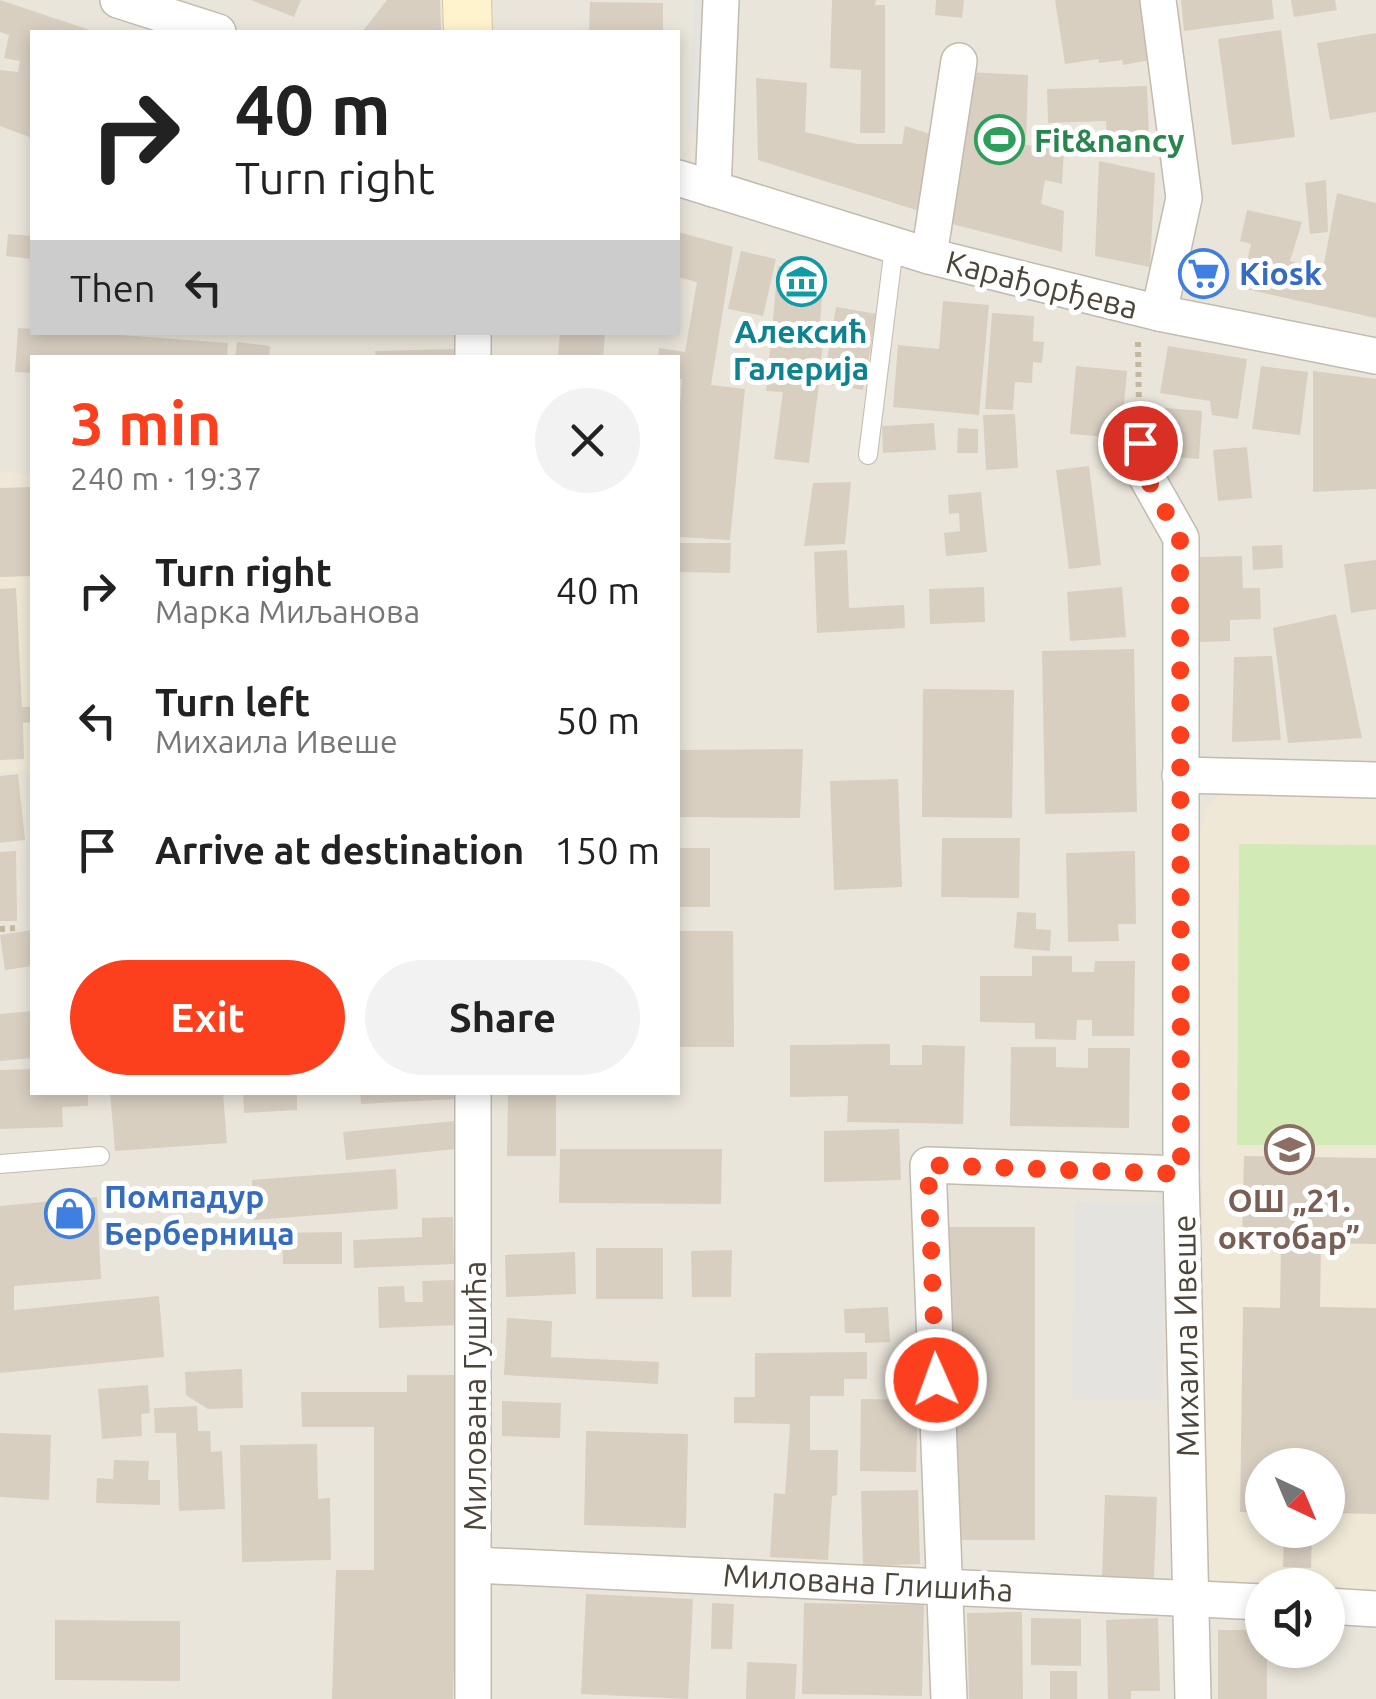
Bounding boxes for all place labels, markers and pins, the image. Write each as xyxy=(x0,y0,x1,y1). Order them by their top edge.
sports icon: Fit&nancy xyxy=(973,114,1025,166)
place label: Fit&nancy xyxy=(1034,122,1185,158)
supermarket icon: Kiosk xyxy=(1178,247,1230,299)
museum icon: Алексић Галерија xyxy=(775,255,827,307)
place label: Kiosk xyxy=(1239,255,1322,291)
place label: Алексић Галерија xyxy=(733,313,869,386)
pin xyxy=(1098,401,1183,486)
school or university icon: ОШ „21. октобар” xyxy=(1263,1124,1315,1176)
place label: Помпадур Берберница xyxy=(104,1178,295,1251)
place label: ОШ „21. октобар” xyxy=(1218,1182,1360,1255)
shop icon: Помпадур Берберница xyxy=(43,1188,95,1240)

